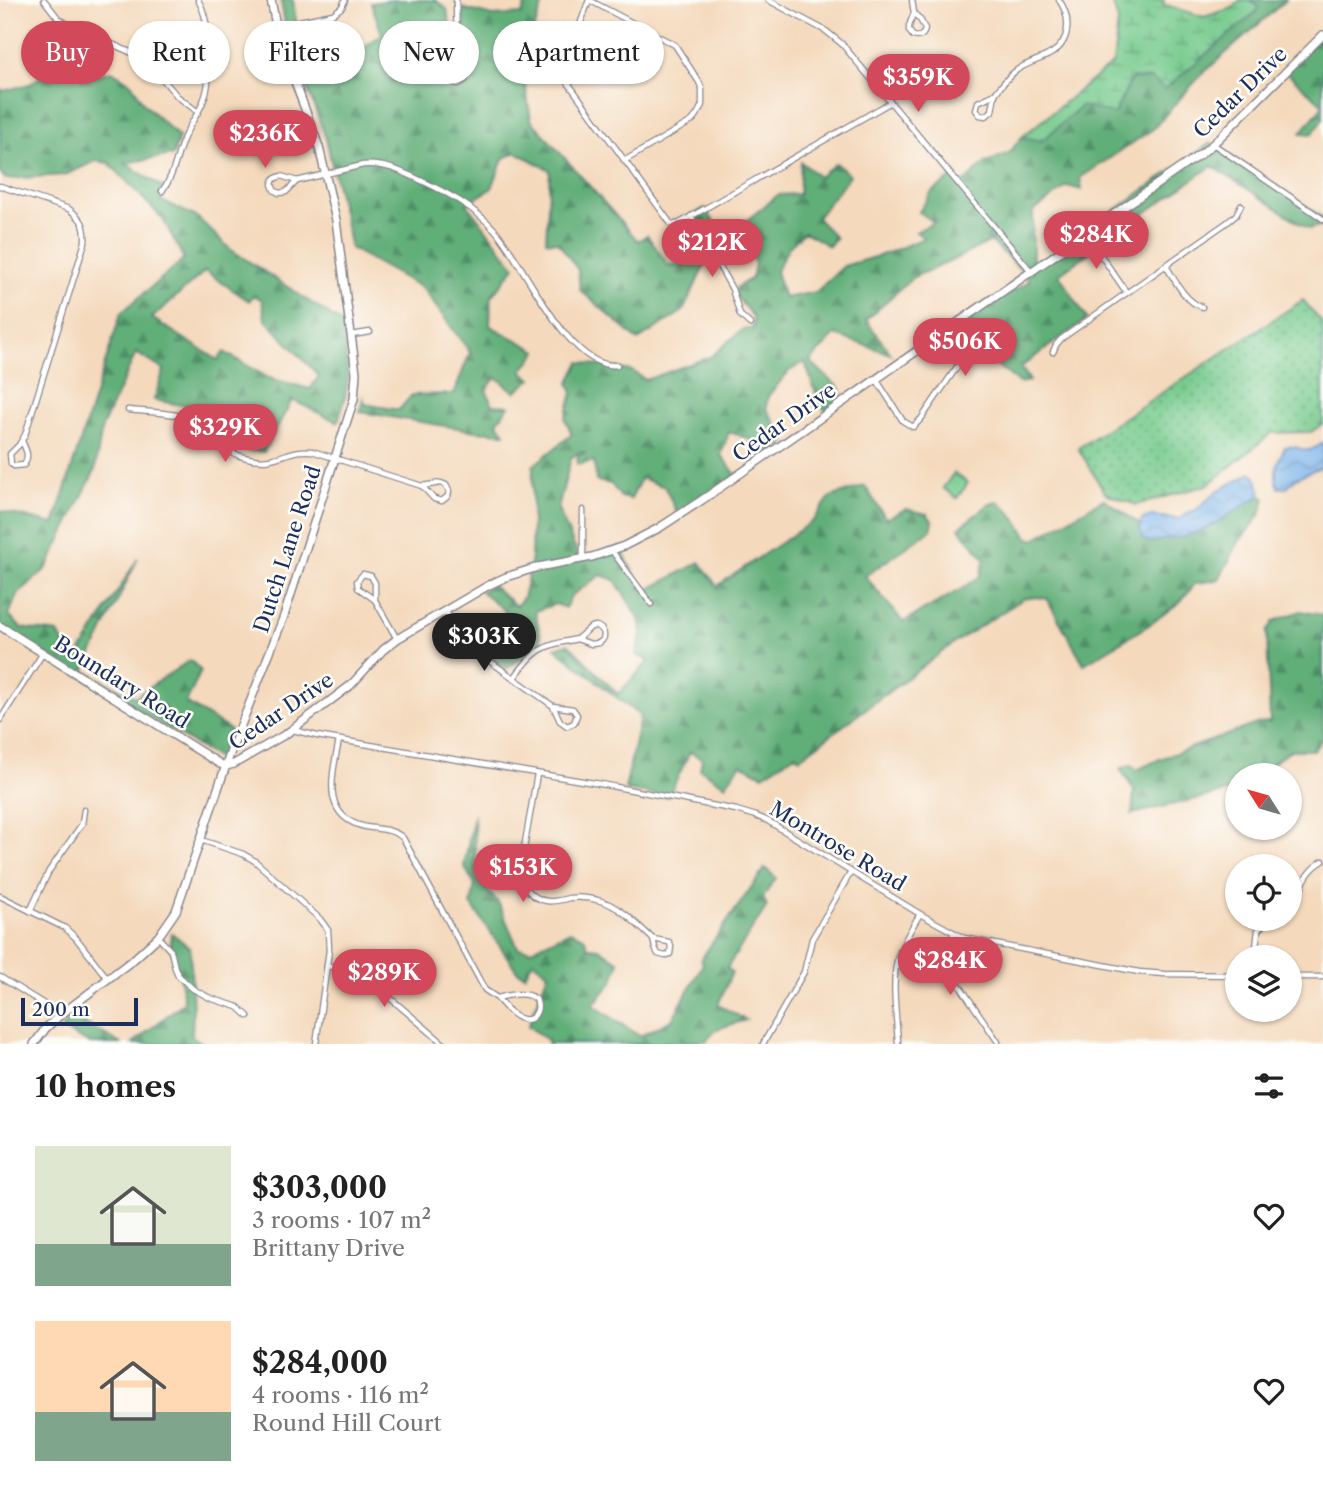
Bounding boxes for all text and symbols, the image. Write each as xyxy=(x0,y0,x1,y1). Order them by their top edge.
chip: Buy xyxy=(21,21,114,84)
chip: Rent xyxy=(128,21,230,84)
chip: Filters xyxy=(244,21,365,84)
chip: New xyxy=(379,21,479,84)
chip: Apartment xyxy=(493,21,664,84)
street label: Cedar Drive xyxy=(1188,41,1292,143)
pin: $359K xyxy=(869,54,967,114)
text: $359K xyxy=(883,63,953,91)
pin: $236K xyxy=(216,110,314,170)
text: $236K xyxy=(229,119,301,147)
pin: $284K xyxy=(1047,212,1145,271)
pin: $212K xyxy=(663,219,761,279)
text: $284K xyxy=(1060,220,1132,248)
text: $212K xyxy=(678,228,746,256)
pin: $506K xyxy=(916,318,1014,378)
text: $506K xyxy=(929,327,1001,355)
street label: Cedar Drive xyxy=(728,377,840,467)
pin: $329K xyxy=(176,405,274,464)
text: $329K xyxy=(189,413,261,441)
street label: Dutch Lane Road xyxy=(248,462,326,636)
pin: $303K xyxy=(435,614,533,673)
text: $303K xyxy=(448,622,520,650)
street label: Boundary Road xyxy=(50,630,194,734)
street label: Cedar Drive xyxy=(224,667,338,755)
north arrow xyxy=(1225,763,1302,840)
map controls xyxy=(1225,763,1302,1022)
street label: Montrose Road xyxy=(766,796,911,896)
pin: $153K xyxy=(474,844,572,904)
text: $153K xyxy=(489,853,557,881)
button: locate xyxy=(1225,854,1302,931)
pin: $284K xyxy=(901,937,999,997)
button: layers xyxy=(1225,945,1302,1022)
text: $284K xyxy=(914,946,986,974)
pin: $289K xyxy=(335,950,433,1009)
text: $289K xyxy=(348,958,420,986)
scale bar xyxy=(21,995,138,1027)
text: 200 m xyxy=(32,998,90,1021)
icon: filters xyxy=(1250,1067,1288,1105)
text: 10 homes xyxy=(35,1068,176,1105)
text: $303,000 xyxy=(252,1169,387,1206)
icon: home xyxy=(91,1174,175,1258)
icon: heart xyxy=(1250,1197,1288,1235)
text: 3 rooms · 107 m² xyxy=(252,1206,431,1234)
text: Brittany Drive xyxy=(252,1234,405,1262)
text: $284,000 xyxy=(252,1344,388,1381)
icon: home xyxy=(91,1349,175,1433)
icon: heart xyxy=(1250,1372,1288,1410)
text: 4 rooms · 116 m² xyxy=(252,1381,429,1409)
text: Round Hill Court xyxy=(252,1409,442,1437)

